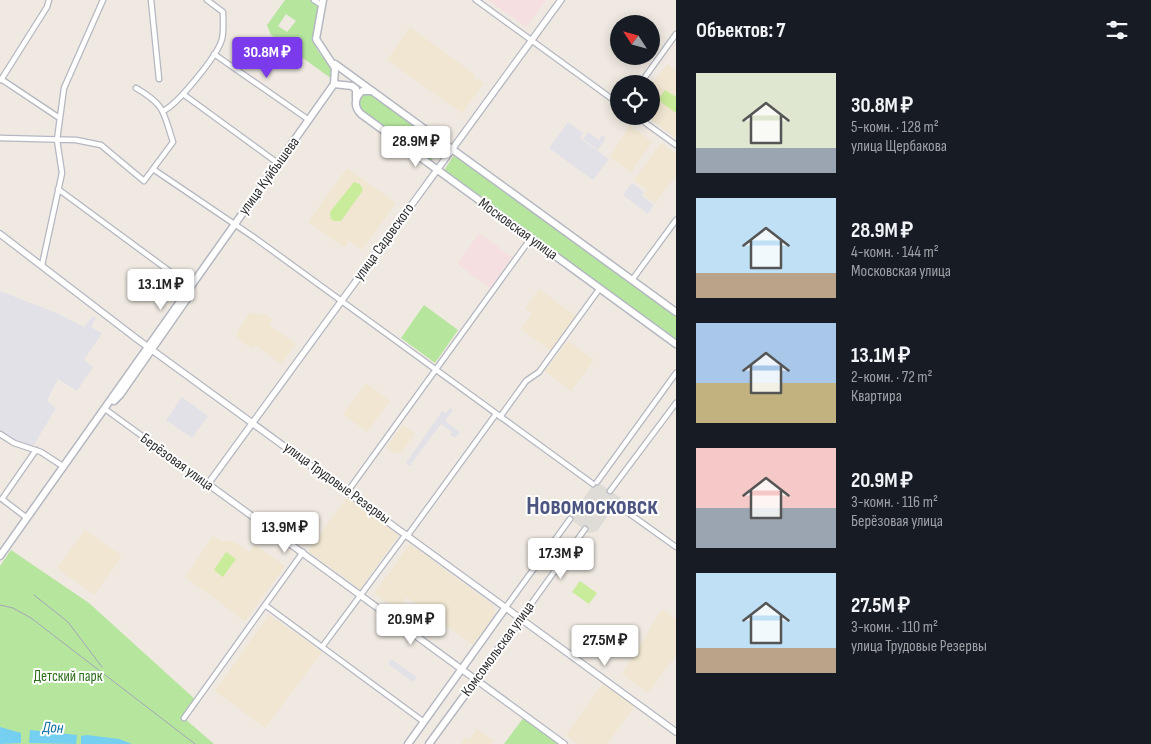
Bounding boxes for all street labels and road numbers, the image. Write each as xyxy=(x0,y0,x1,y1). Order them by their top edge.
street label: улица Куйбышева xyxy=(234,133,304,219)
street label: Московская улица xyxy=(474,194,562,264)
street label: улица Садовского xyxy=(349,199,419,285)
street label: Берёзовая улица xyxy=(137,429,218,495)
street label: улица Трудовые Резервы xyxy=(280,438,394,528)
street label: Комсомольская улица xyxy=(457,598,539,700)

